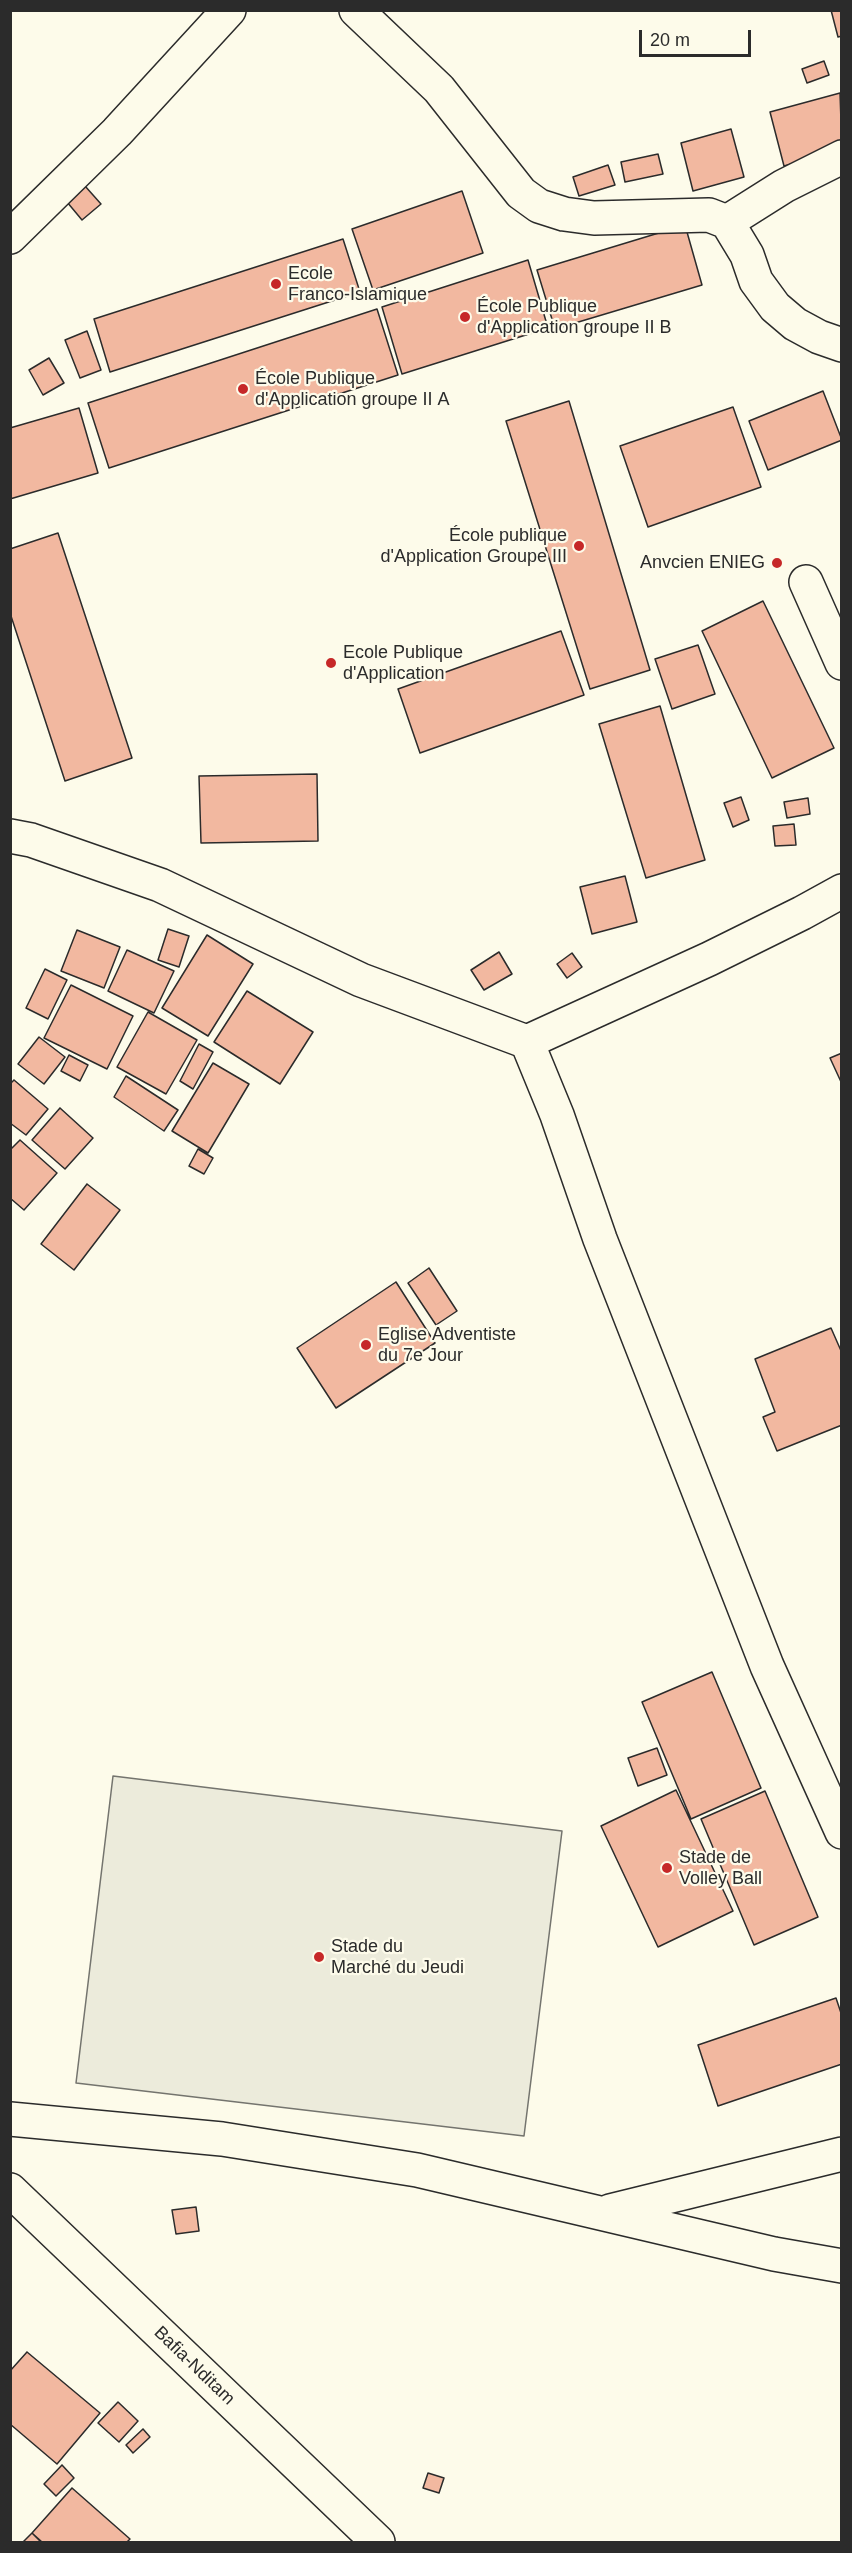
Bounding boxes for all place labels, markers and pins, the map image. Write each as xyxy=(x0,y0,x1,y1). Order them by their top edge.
place label: Ecole Franco-Islamique xyxy=(288,263,427,306)
marker: Ecole Franco-Islamique xyxy=(269,277,283,291)
place label: École Publique d'Application groupe II B xyxy=(477,296,672,338)
marker: École Publique d'Application groupe II B xyxy=(458,310,472,324)
place label: École Publique d'Application groupe II A xyxy=(255,368,450,410)
marker: École Publique d'Application groupe II A xyxy=(236,382,250,396)
place label: École publique d'Application Groupe III xyxy=(380,525,567,568)
marker: École publique d'Application Groupe III xyxy=(572,539,586,553)
place label: Anvcien ENIEG xyxy=(640,552,765,574)
marker: Anvcien ENIEG xyxy=(770,556,784,570)
place label: Ecole Publique d'Application xyxy=(343,642,463,684)
marker: Ecole Publique d'Application xyxy=(324,656,338,670)
place label: Eglise Adventiste du 7e Jour xyxy=(378,1324,516,1366)
marker: Eglise Adventiste du 7e Jour xyxy=(359,1338,373,1352)
place label: Stade de Volley Ball xyxy=(679,1847,762,1890)
marker: Stade de Volley Ball xyxy=(660,1861,674,1875)
place label: Stade du Marché du Jeudi xyxy=(331,1936,464,1978)
marker: Stade du Marché du Jeudi xyxy=(312,1950,326,1964)

